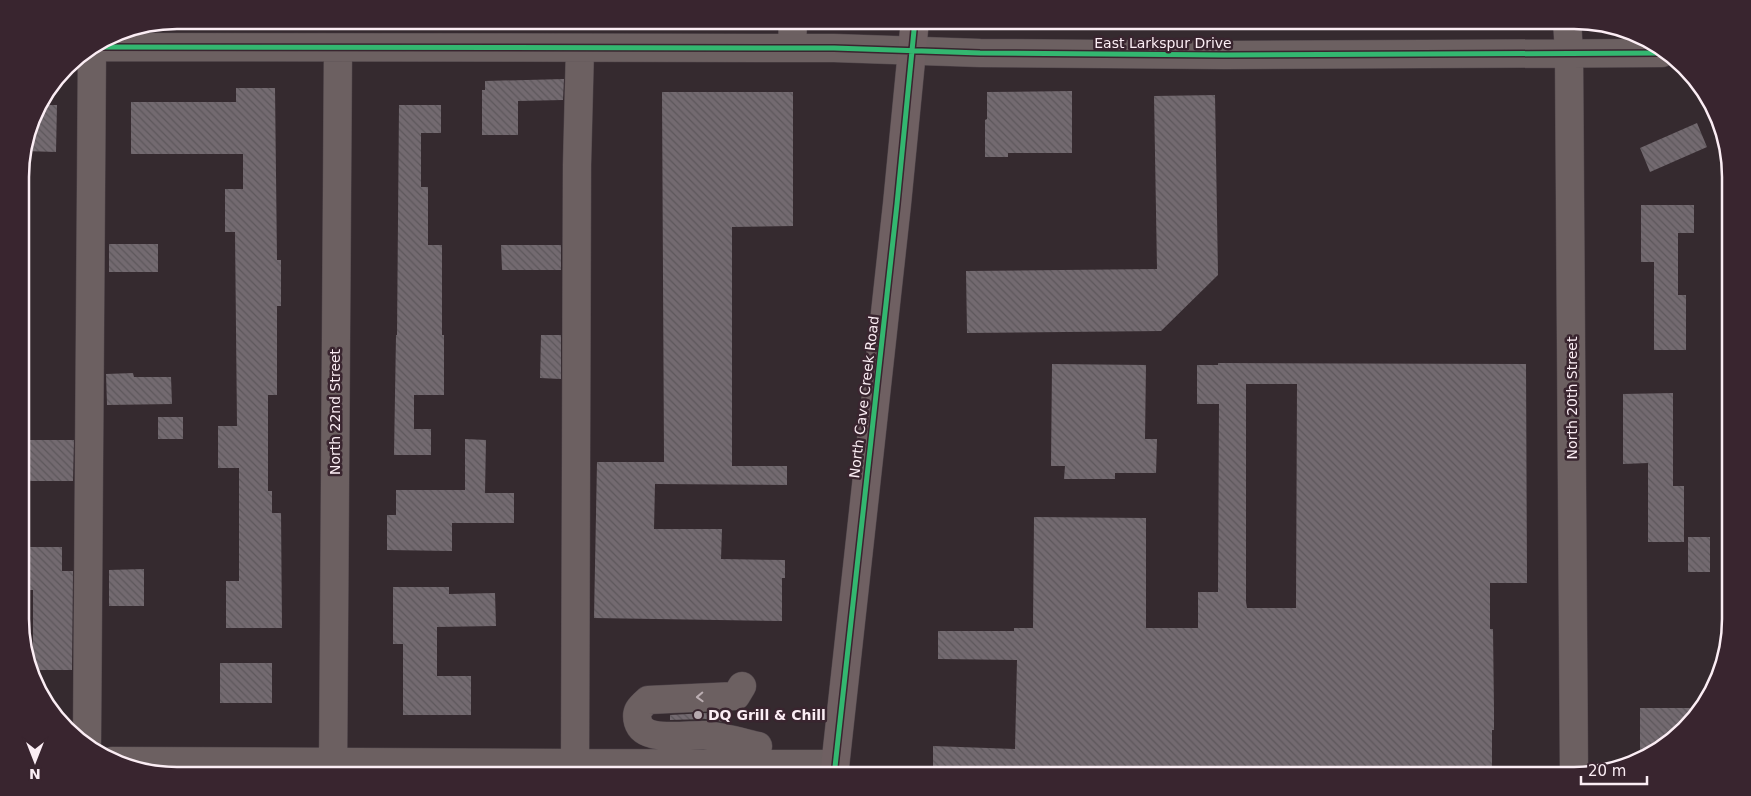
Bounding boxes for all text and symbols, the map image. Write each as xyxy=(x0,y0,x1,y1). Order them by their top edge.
street label: East Larkspur Drive xyxy=(1094,35,1232,51)
street label: North Cave Creek Road xyxy=(846,315,882,479)
street label: North 20th Street xyxy=(1564,336,1580,459)
street label: North 22nd Street xyxy=(327,348,343,475)
one-way arrow xyxy=(695,692,703,703)
place label: DQ Grill & Chill xyxy=(708,707,826,723)
marker: DQ Grill & Chill xyxy=(692,709,704,721)
north arrow xyxy=(10,736,60,786)
scale bar xyxy=(1581,754,1647,786)
text: 20 m xyxy=(1588,762,1626,780)
text: N xyxy=(29,766,41,782)

